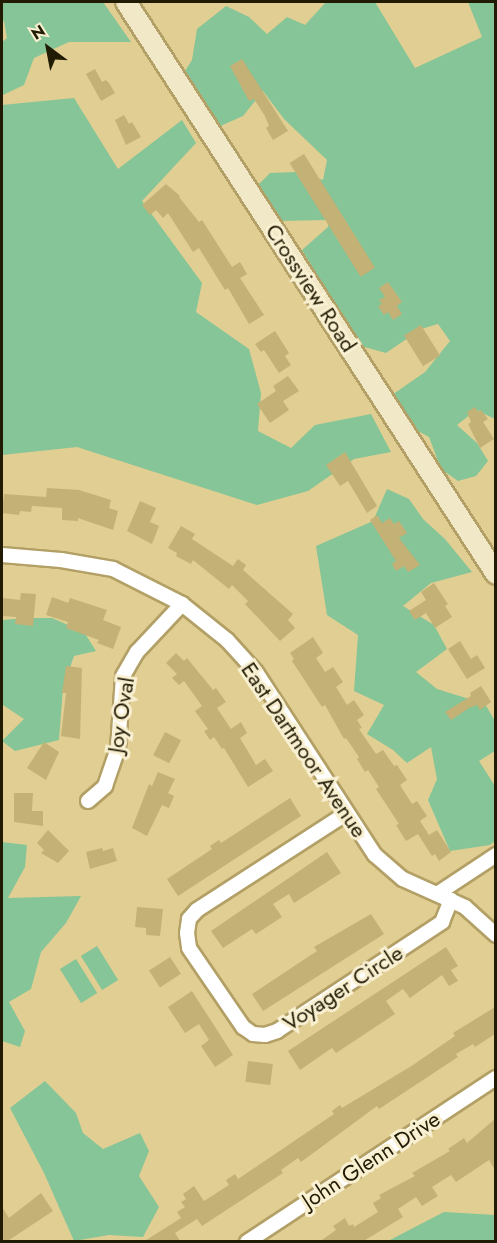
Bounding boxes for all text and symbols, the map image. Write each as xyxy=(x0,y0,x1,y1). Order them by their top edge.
north arrow xyxy=(18,18,78,78)
text: N xyxy=(27,19,50,45)
street label: Crossview Road xyxy=(260,219,362,357)
street label: East Dartmoor Avenue xyxy=(236,657,372,843)
street label: Joy Oval xyxy=(102,675,140,755)
street label: Voyager Circle xyxy=(278,939,408,1037)
street label: John Glenn Drive xyxy=(297,1106,445,1214)

